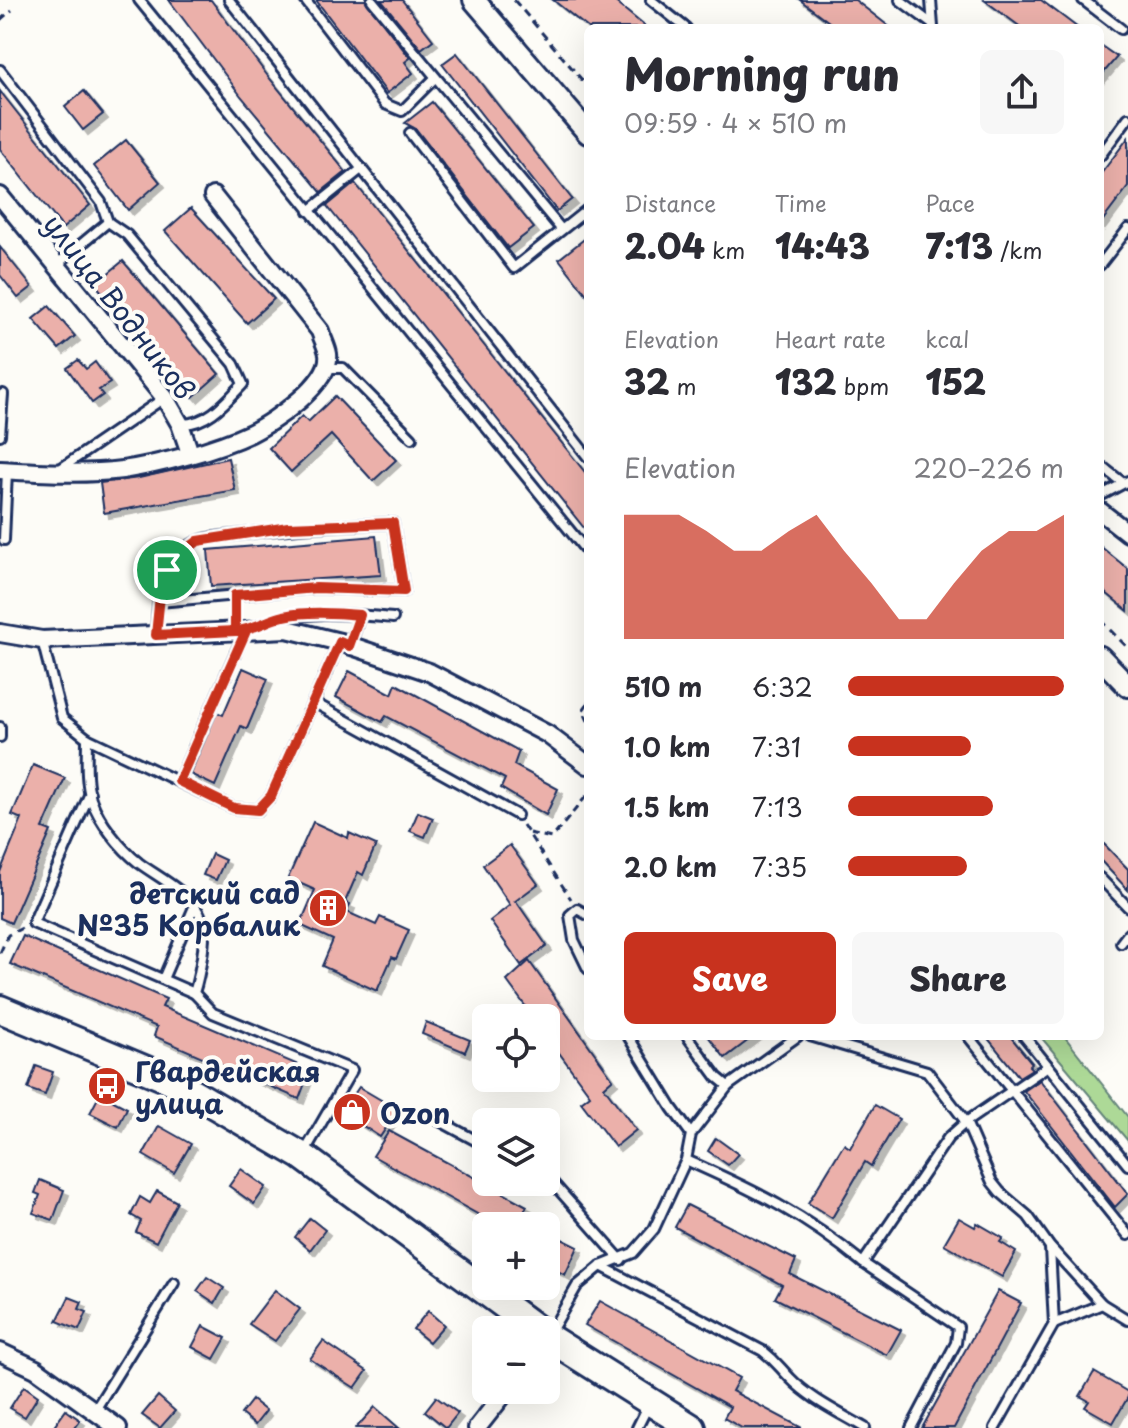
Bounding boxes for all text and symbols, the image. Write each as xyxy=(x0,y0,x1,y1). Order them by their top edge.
text: Morning run xyxy=(624,40,900,106)
button: share xyxy=(980,50,1064,134)
text: 09:59 · 4 × 510 m xyxy=(624,103,847,142)
text: Distance xyxy=(624,186,716,219)
text: Time xyxy=(775,186,827,219)
text: Pace xyxy=(925,186,975,219)
street label: улица Водников xyxy=(34,204,206,408)
text: 2.04 xyxy=(624,219,705,271)
text: 14:43 xyxy=(775,219,870,271)
text: 7:13 xyxy=(925,219,993,271)
text: km xyxy=(705,233,745,266)
text: /km xyxy=(993,233,1042,266)
text: Elevation xyxy=(624,322,719,355)
text: Heart rate xyxy=(775,322,886,355)
text: kcal xyxy=(925,322,969,355)
text: 32 xyxy=(624,355,669,407)
text: 132 xyxy=(775,355,837,407)
text: 152 xyxy=(925,355,986,407)
text: m xyxy=(669,369,697,402)
text: bpm xyxy=(837,369,889,402)
text: Elevation xyxy=(624,448,736,487)
text: 220–226 m xyxy=(913,448,1064,487)
pin xyxy=(133,536,201,604)
icon: arrive xyxy=(145,548,189,592)
text: 510 m xyxy=(624,667,702,706)
text: 6:32 xyxy=(752,667,813,706)
text: 1.0 km xyxy=(624,727,711,766)
text: 7:31 xyxy=(752,727,801,766)
text: 1.5 km xyxy=(624,787,710,826)
text: 7:13 xyxy=(752,787,803,826)
text: 2.0 km xyxy=(624,847,717,886)
text: 7:35 xyxy=(752,847,807,886)
place label: детский сад №35 Корбалик xyxy=(77,871,300,946)
building icon: детский сад №35 Корбалик xyxy=(307,887,349,929)
button: Save xyxy=(624,932,836,1024)
button: Share xyxy=(852,932,1064,1024)
map controls xyxy=(472,1004,560,1404)
button: locate xyxy=(472,1004,560,1092)
place label: Гвардейская улица xyxy=(135,1049,321,1124)
bus stop icon: Гвардейская улица xyxy=(86,1065,128,1107)
shop icon: Ozon xyxy=(331,1091,373,1133)
place label: Ozon xyxy=(380,1091,450,1134)
button: layers xyxy=(472,1108,560,1196)
button: + xyxy=(472,1212,560,1300)
button: − xyxy=(472,1316,560,1404)

